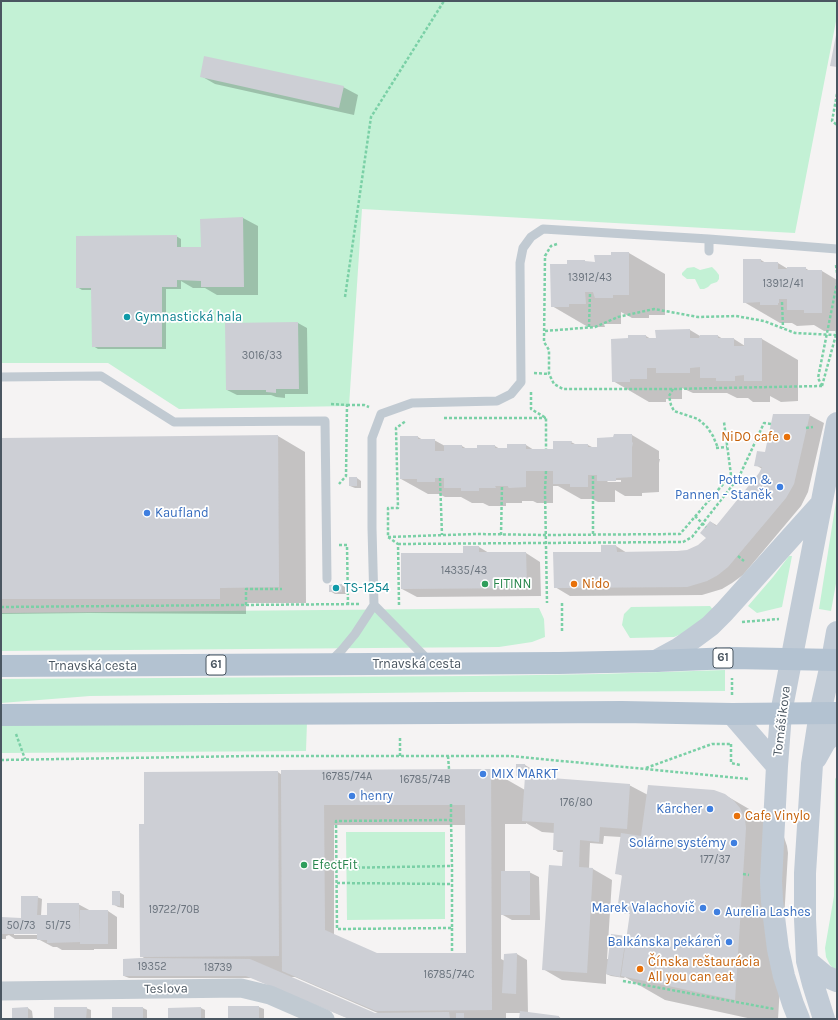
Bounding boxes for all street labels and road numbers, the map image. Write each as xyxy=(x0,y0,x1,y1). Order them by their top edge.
road number: 61 xyxy=(713,648,733,668)
road number: 61 xyxy=(206,655,226,675)
street label: Trnavská cesta xyxy=(373,656,461,672)
street label: Trnavská cesta xyxy=(49,658,137,674)
street label: Tomášikova xyxy=(770,685,794,757)
street label: Teslova xyxy=(144,981,188,997)

